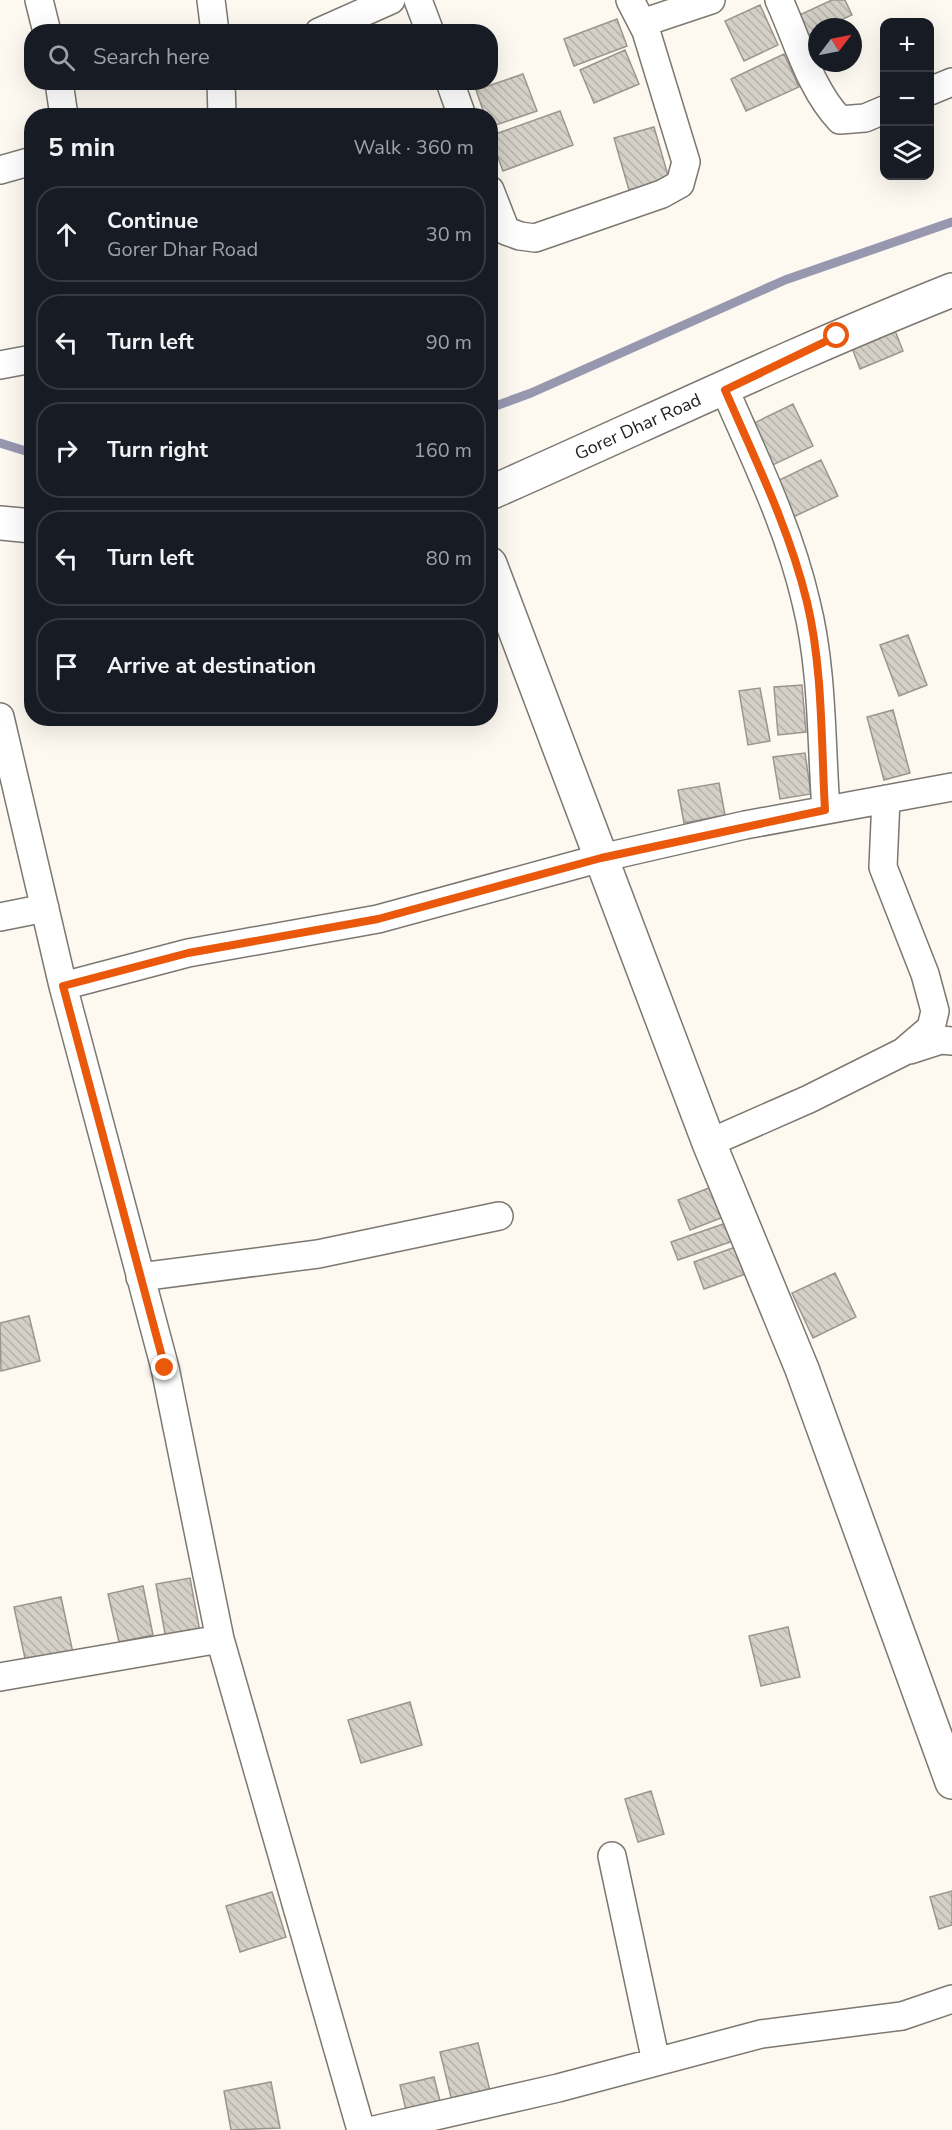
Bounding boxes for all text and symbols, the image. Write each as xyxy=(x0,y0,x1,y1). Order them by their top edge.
north arrow xyxy=(808,18,862,72)
map controls xyxy=(880,18,934,180)
button: + xyxy=(880,18,934,72)
search box xyxy=(24,24,498,90)
icon: search xyxy=(45,41,78,74)
text: Search here xyxy=(93,42,210,72)
button: − xyxy=(880,72,934,126)
button: layers xyxy=(880,126,934,180)
text: 5 min xyxy=(48,130,115,165)
text: Walk · 360 m xyxy=(354,134,474,161)
text: Continue xyxy=(107,206,198,236)
icon: ahead xyxy=(50,218,83,251)
text: 30 m xyxy=(426,221,472,248)
text: Gorer Dhar Road xyxy=(107,236,258,263)
route start xyxy=(823,322,849,348)
icon: left xyxy=(50,326,83,359)
text: Turn left xyxy=(107,327,194,357)
text: 90 m xyxy=(426,329,472,356)
street label: Gorer Dhar Road xyxy=(571,388,705,466)
icon: right xyxy=(50,434,83,467)
text: Turn right xyxy=(107,435,208,465)
text: 160 m xyxy=(414,437,472,464)
icon: left xyxy=(50,542,83,575)
text: Turn left xyxy=(107,543,194,573)
text: 80 m xyxy=(426,545,472,572)
icon: arrive xyxy=(50,650,83,683)
text: Arrive at destination xyxy=(107,651,316,681)
route end xyxy=(151,1354,177,1380)

